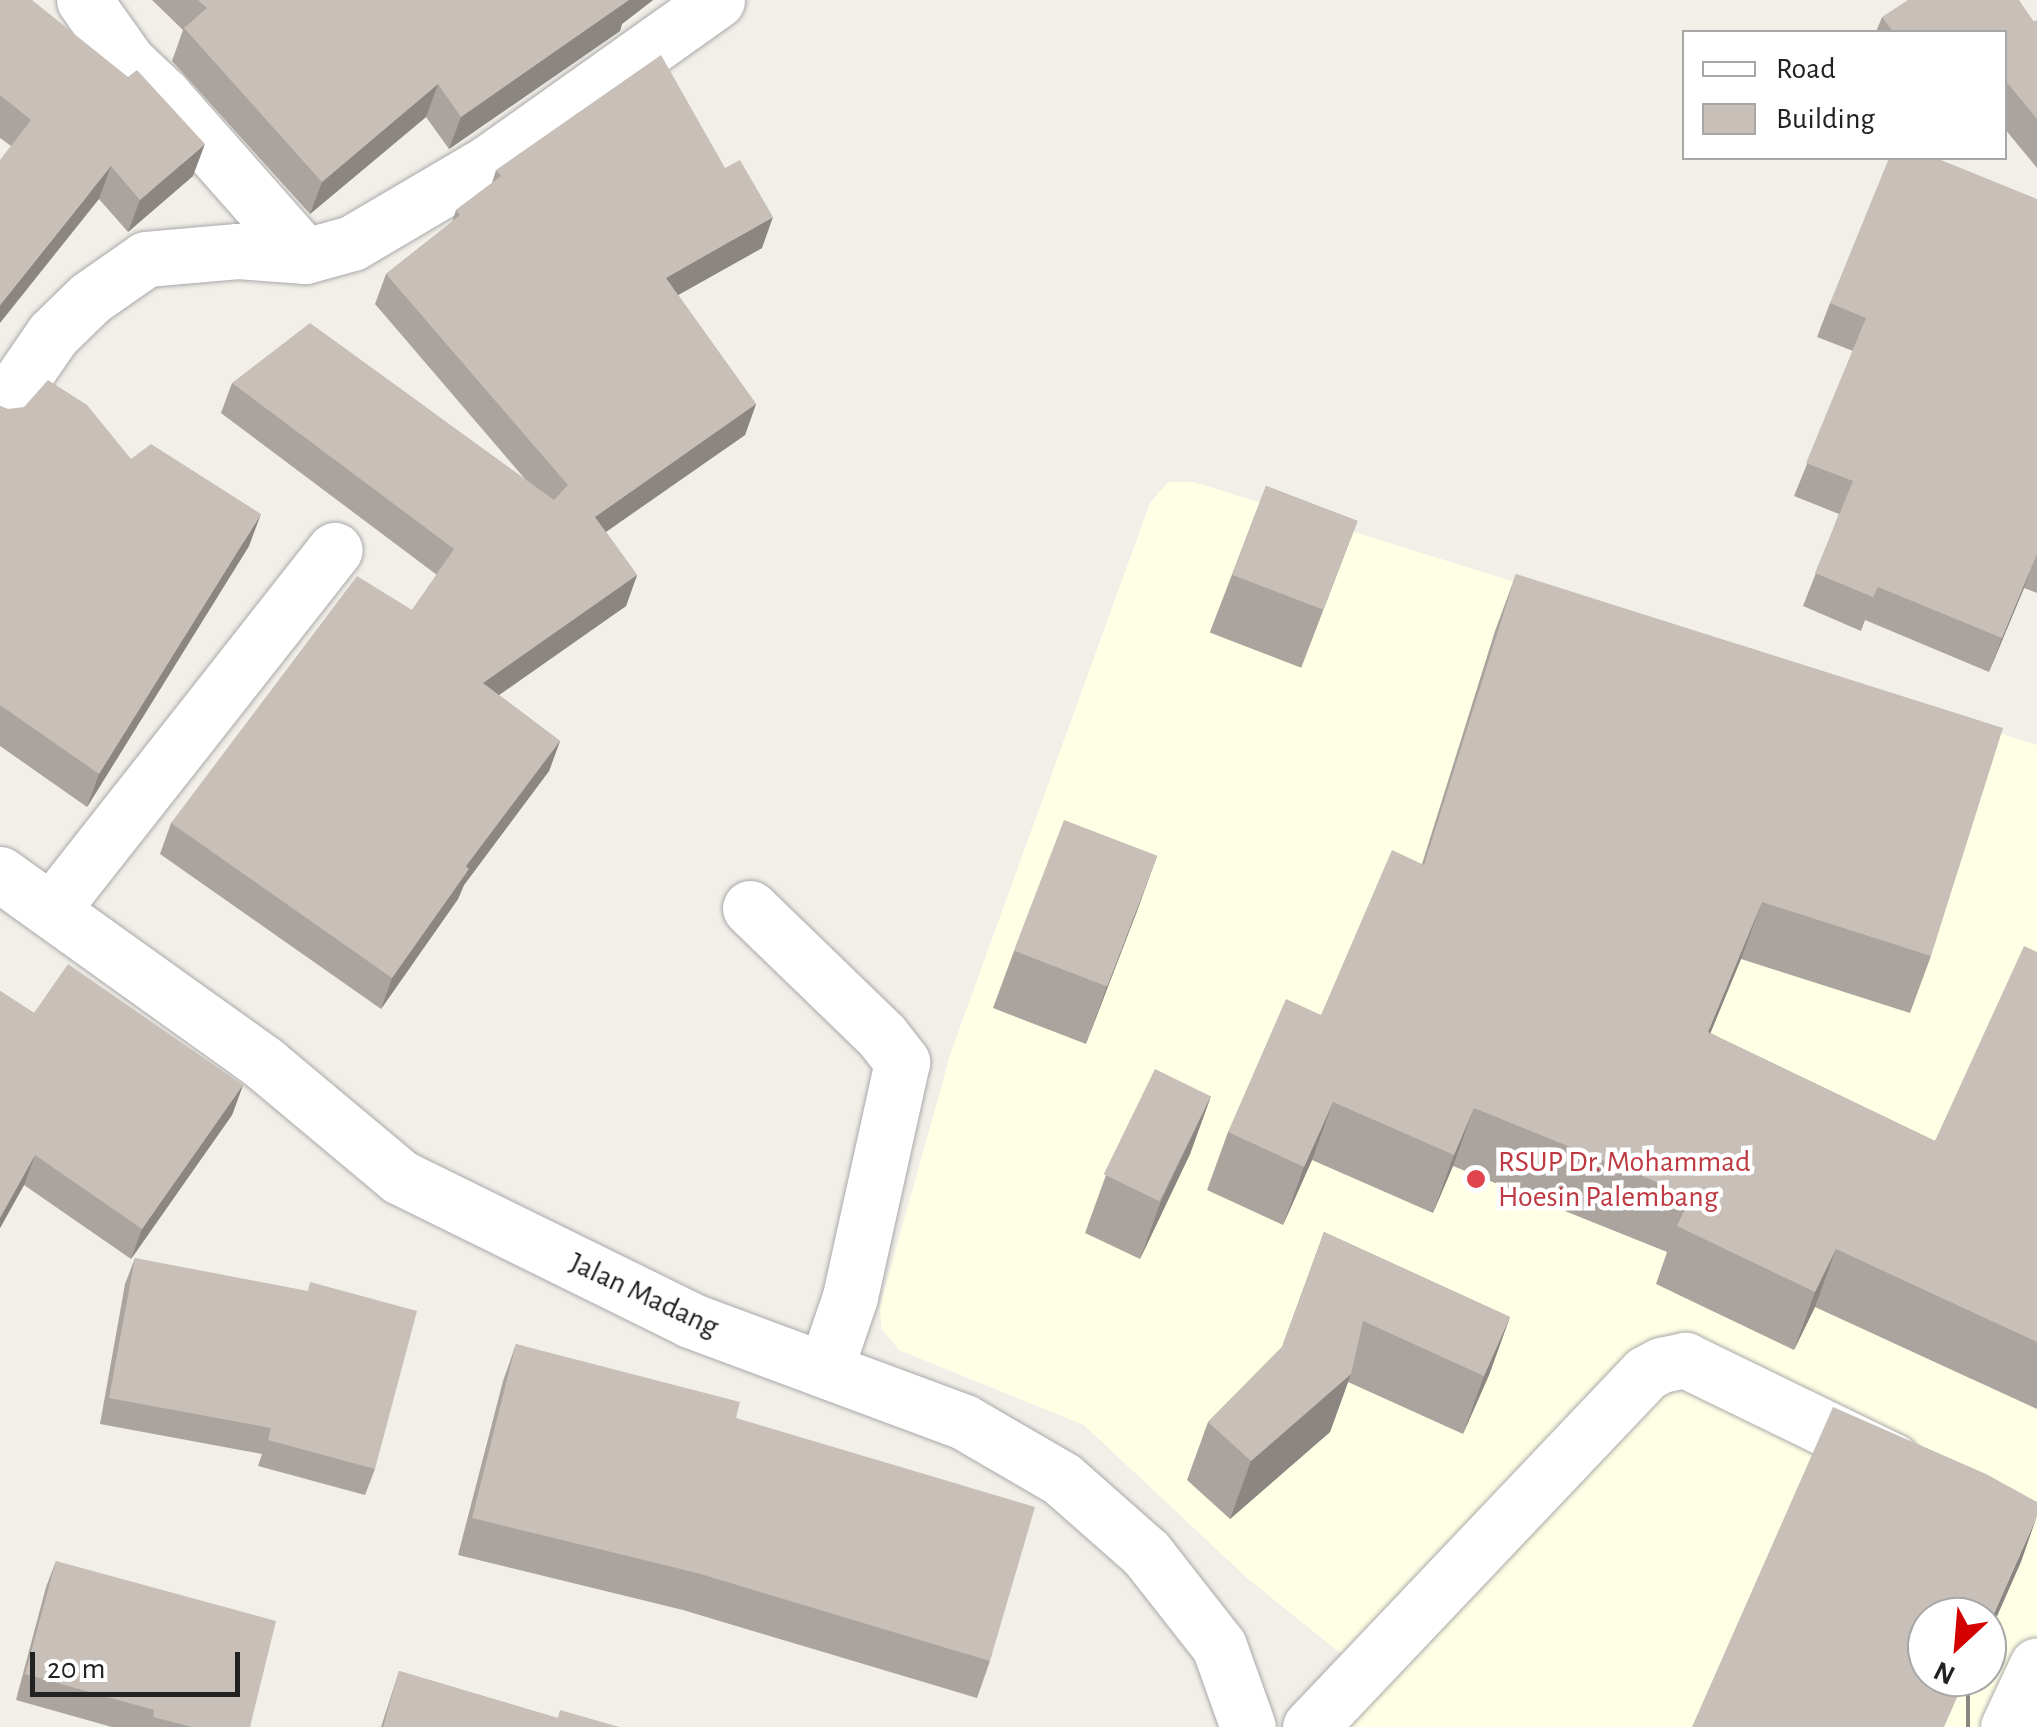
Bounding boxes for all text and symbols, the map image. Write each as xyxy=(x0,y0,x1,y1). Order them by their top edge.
legend xyxy=(1682,30,2007,160)
text: Road xyxy=(1776,54,1836,84)
text: Building xyxy=(1776,104,1875,134)
place label: RSUP Dr. Mohammad Hoesin Palembang xyxy=(1498,1144,1751,1214)
marker: RSUP Dr. Mohammad Hoesin Palembang xyxy=(1463,1166,1489,1192)
street label: Jalan Madang xyxy=(564,1245,724,1345)
north arrow xyxy=(1907,1597,2007,1697)
scale bar xyxy=(35,1632,245,1694)
text: 20 m xyxy=(47,1654,105,1684)
text: N xyxy=(1930,1655,1960,1689)

